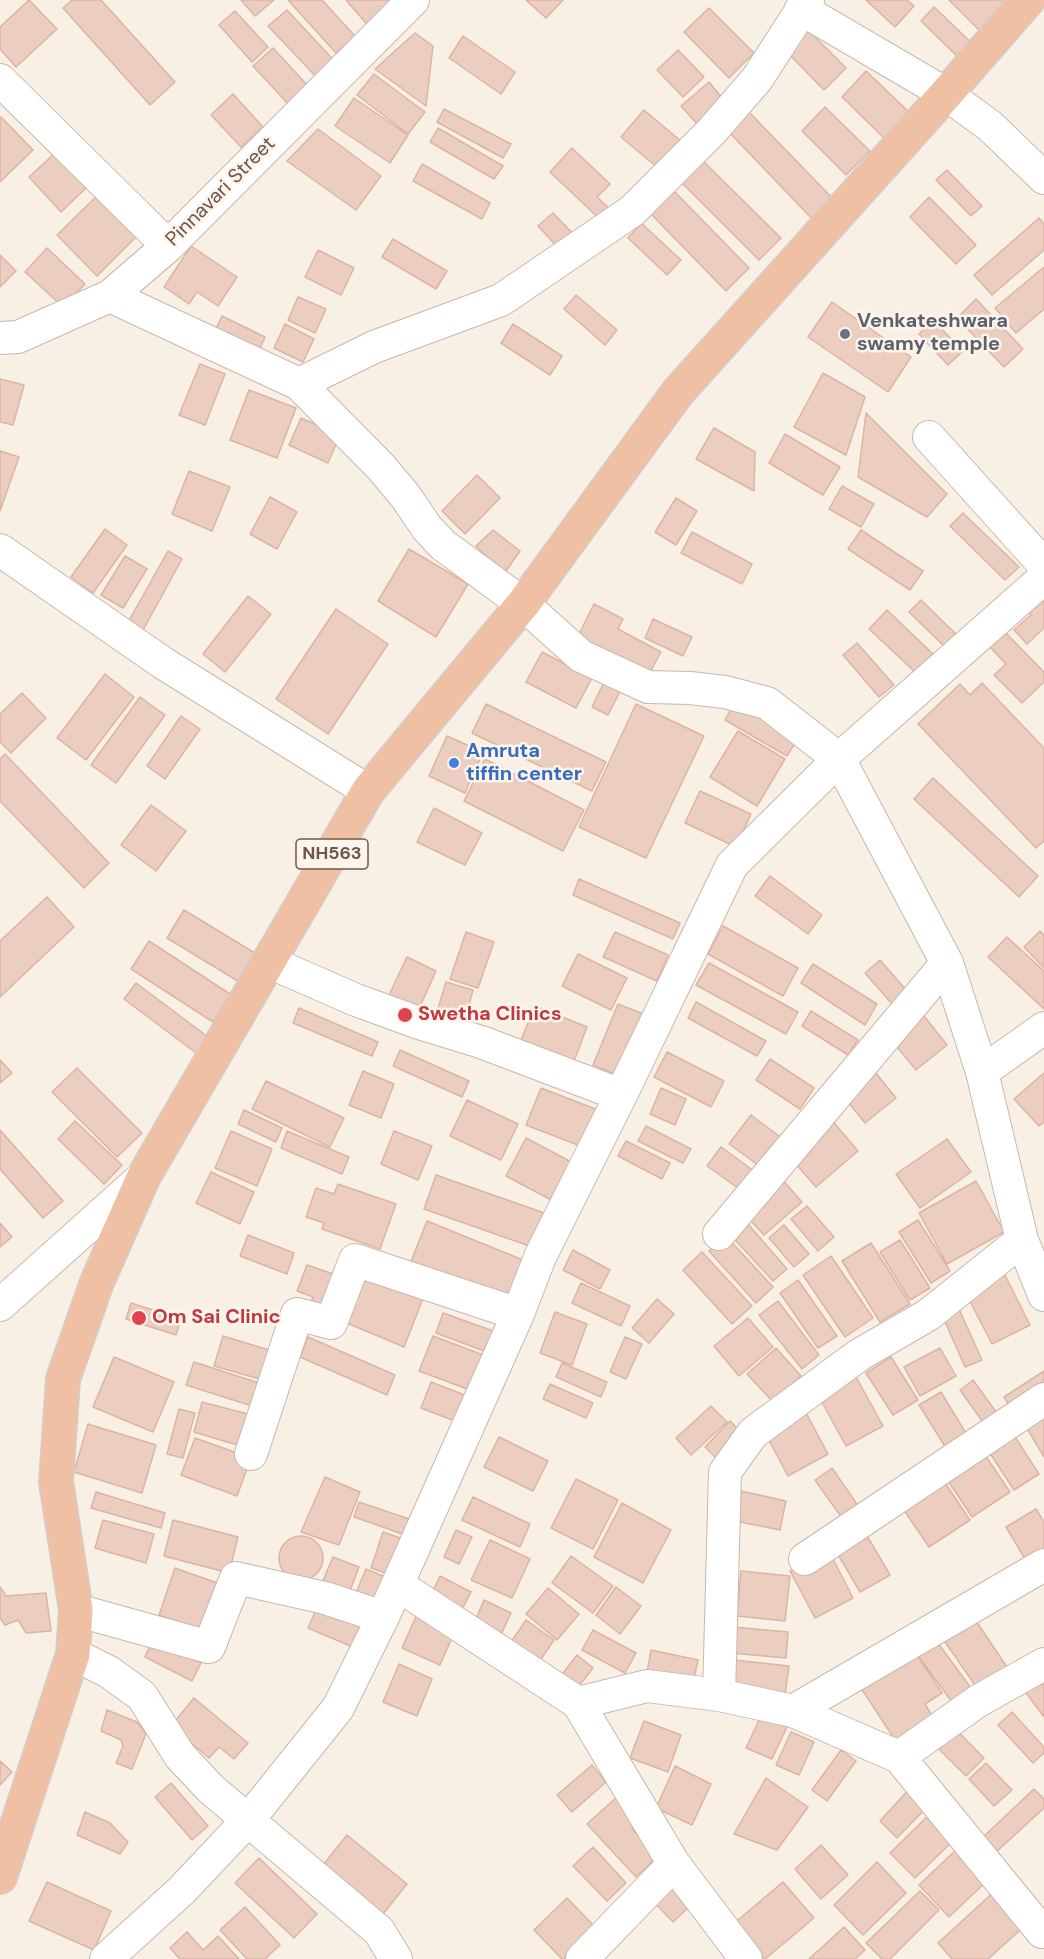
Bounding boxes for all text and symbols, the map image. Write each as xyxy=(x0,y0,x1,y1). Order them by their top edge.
street label: Pinnavari Street xyxy=(161,132,281,252)
place label: Venkateshwara swamy temple xyxy=(857,310,1008,357)
marker: Venkateshwara swamy temple xyxy=(838,327,852,341)
place label: Amruta tiffin center xyxy=(466,740,582,787)
marker: Amruta tiffin center xyxy=(447,756,461,770)
road number: NH563 xyxy=(296,839,368,869)
place label: Swetha Clinics xyxy=(418,1003,562,1027)
marker: Swetha Clinics xyxy=(396,1006,414,1024)
place label: Om Sai Clinic xyxy=(152,1306,281,1330)
marker: Om Sai Clinic xyxy=(130,1309,148,1327)

